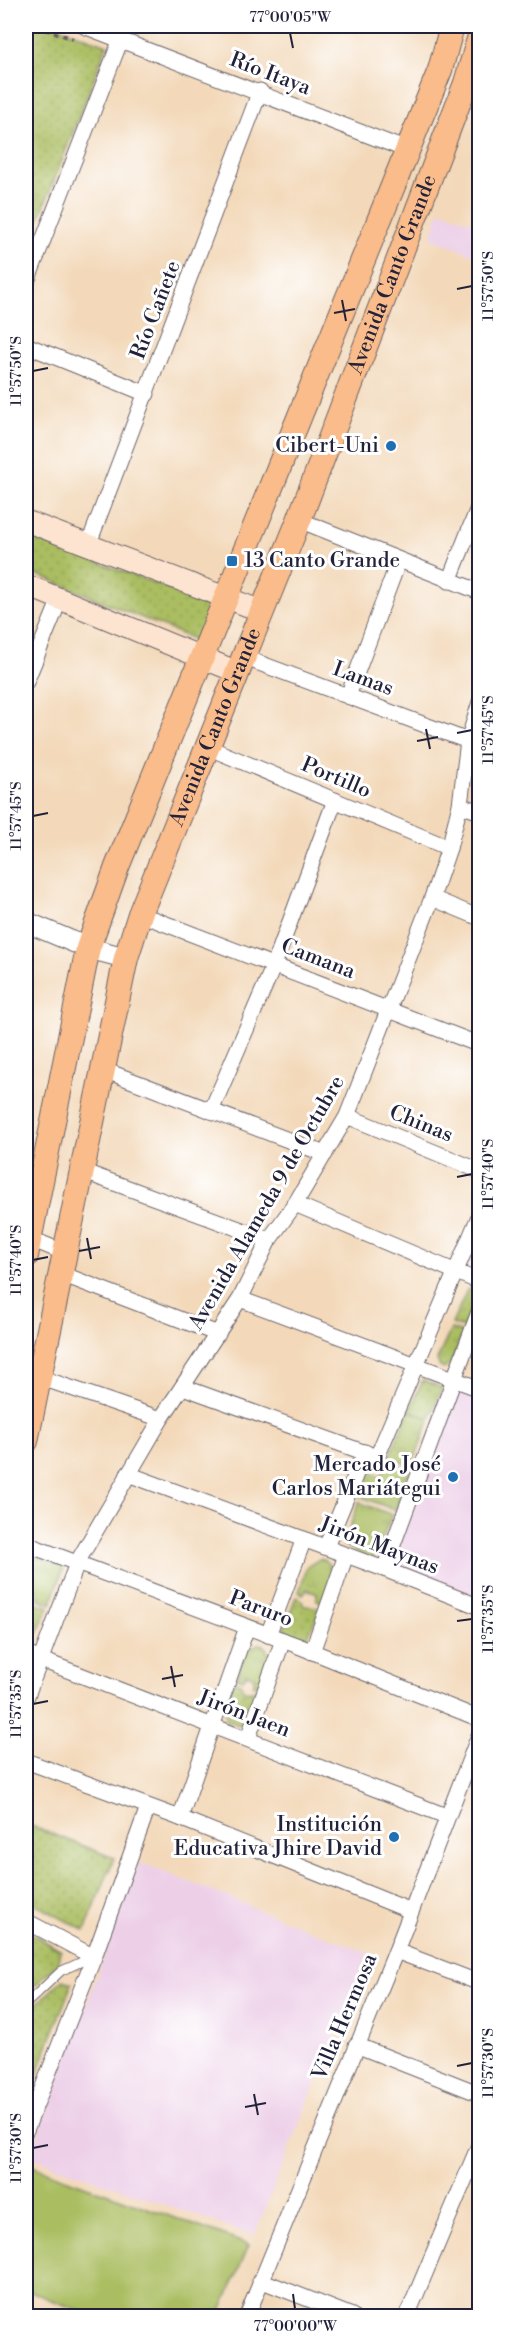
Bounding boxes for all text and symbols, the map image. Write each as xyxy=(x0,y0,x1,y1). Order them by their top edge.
text: 77°00'05"W xyxy=(249,8,331,27)
street label: Río Itaya xyxy=(226,47,314,101)
street label: Avenida Canto Grande xyxy=(343,171,443,379)
text: 11°57'50"S xyxy=(479,251,498,321)
street label: Río Cañete xyxy=(125,257,187,363)
text: 11°57'50"S xyxy=(7,336,26,406)
place label: Cibert-Uni xyxy=(275,433,379,459)
marker: Cibert-Uni xyxy=(384,439,398,453)
place label: 13 Canto Grande xyxy=(244,548,400,574)
marker: 13 Canto Grande xyxy=(225,554,239,568)
street label: Avenida Canto Grande xyxy=(163,624,267,831)
street label: Lamas xyxy=(329,656,397,702)
text: 11°57'45"S xyxy=(479,695,498,765)
street label: Portillo xyxy=(297,752,375,804)
text: 11°57'45"S xyxy=(7,781,26,851)
street label: Camana xyxy=(277,933,359,985)
street label: Avenida Alameda 9 de Octubre xyxy=(183,1071,351,1336)
street label: Chinas xyxy=(385,1100,457,1148)
text: 11°57'40"S xyxy=(479,1139,498,1209)
text: 11°57'40"S xyxy=(7,1225,26,1295)
place label: Mercado José Carlos Mariátegui xyxy=(272,1452,441,1502)
marker: Mercado José Carlos Mariátegui xyxy=(446,1470,460,1484)
street label: Jirón Maynas xyxy=(315,1511,442,1581)
street label: Paruro xyxy=(225,1585,297,1633)
text: 11°57'35"S xyxy=(479,1585,498,1653)
text: 11°57'35"S xyxy=(7,1670,26,1738)
street label: Jirón Jaen xyxy=(193,1684,294,1744)
place label: Institución Educativa Jhire David xyxy=(174,1812,382,1862)
marker: Institución Educativa Jhire David xyxy=(387,1830,401,1844)
street label: Villa Hermosa xyxy=(306,1949,383,2085)
text: 11°57'30"S xyxy=(479,2028,498,2098)
text: 11°57'30"S xyxy=(7,2113,26,2183)
text: 77°00'00"W xyxy=(253,2317,337,2336)

